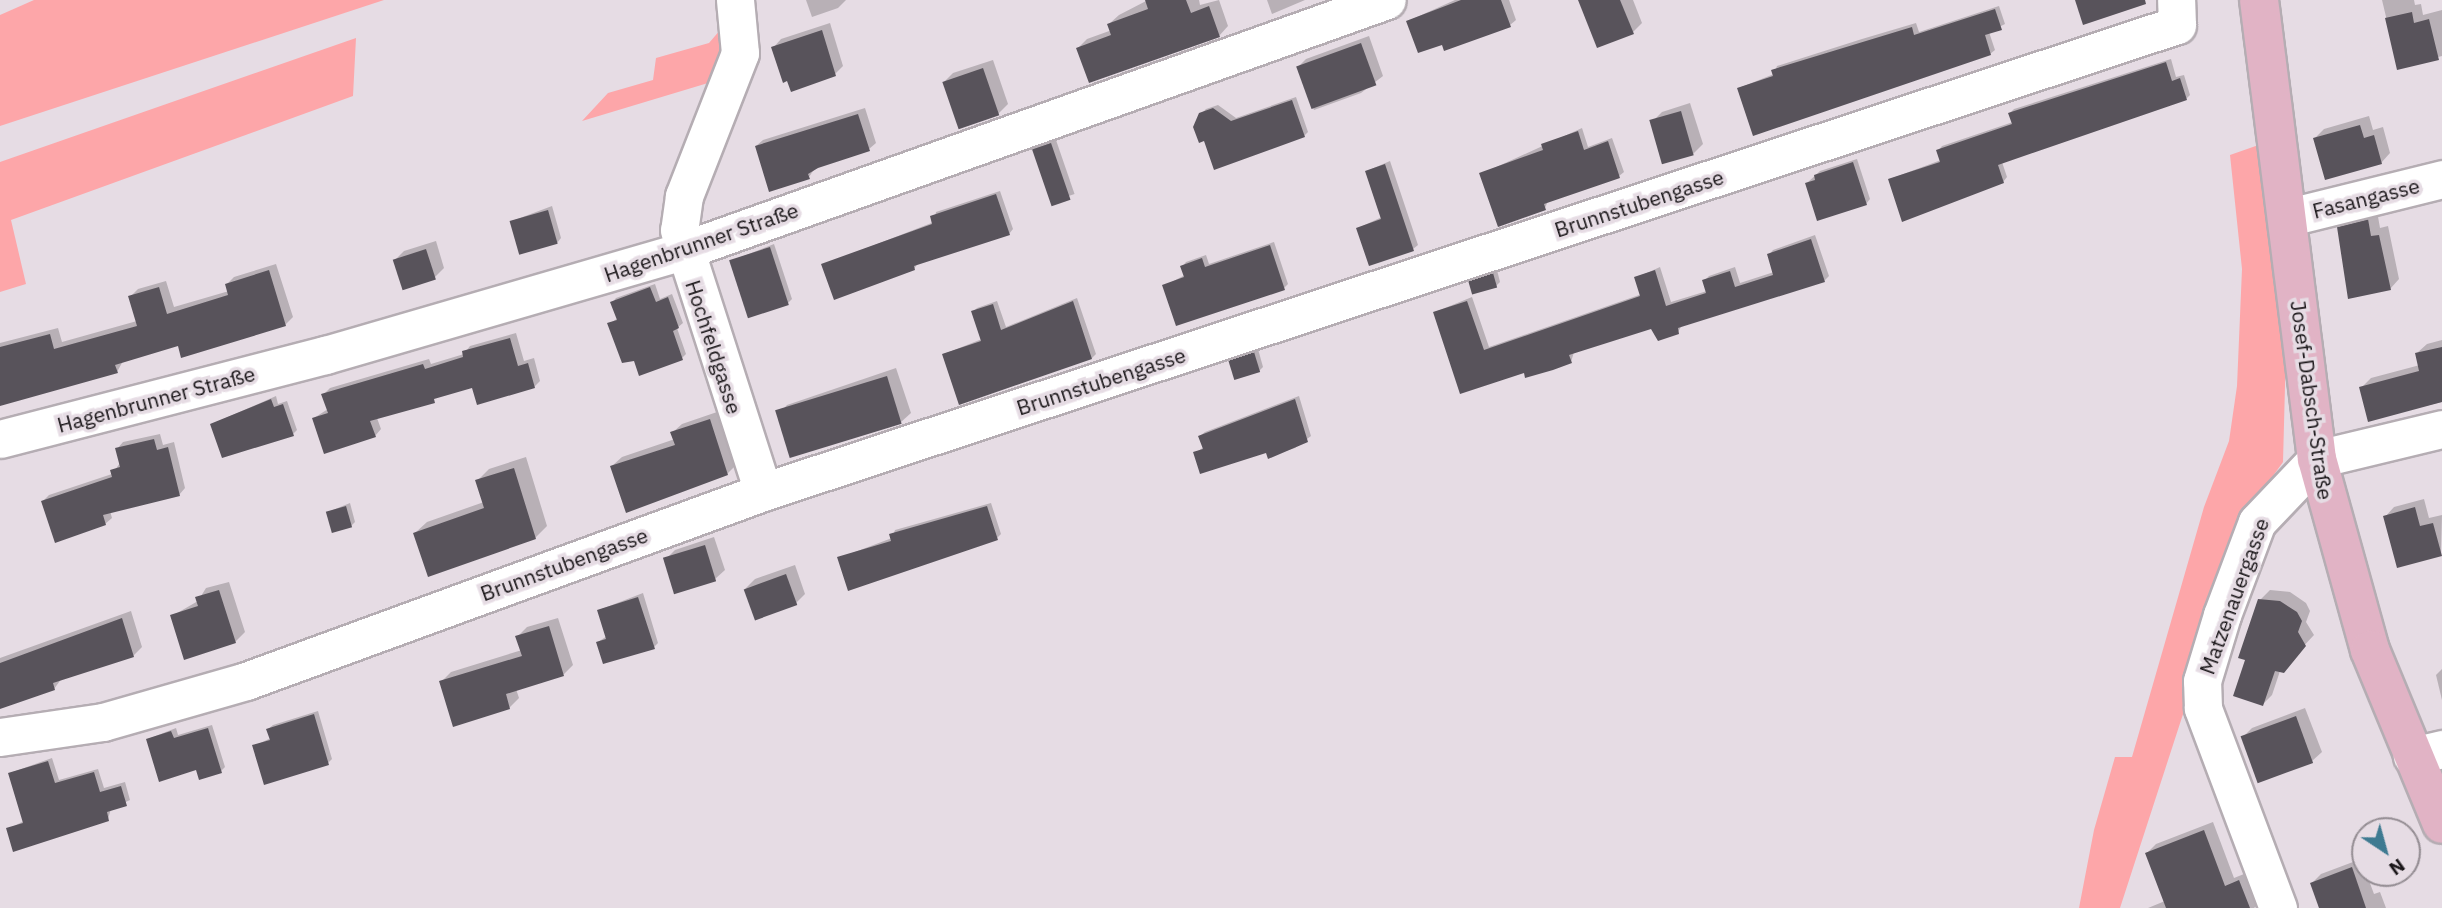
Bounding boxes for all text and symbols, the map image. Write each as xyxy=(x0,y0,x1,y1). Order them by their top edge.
street label: Brunnstubengasse xyxy=(1551,164,1727,242)
street label: Fasangasse xyxy=(2310,173,2422,223)
street label: Hagenbrunner Straße xyxy=(601,197,801,287)
street label: Hochfeldgasse xyxy=(680,277,748,417)
street label: Josef-Dabsch-Straße xyxy=(2286,299,2338,501)
street label: Brunnstubengasse xyxy=(1013,342,1189,420)
street label: Hagenbrunner Straße xyxy=(54,360,258,438)
street label: Matzenauergasse xyxy=(2194,514,2274,678)
street label: Brunnstubengasse xyxy=(477,522,651,606)
north arrow xyxy=(2351,817,2421,887)
text: N xyxy=(2385,854,2410,881)

